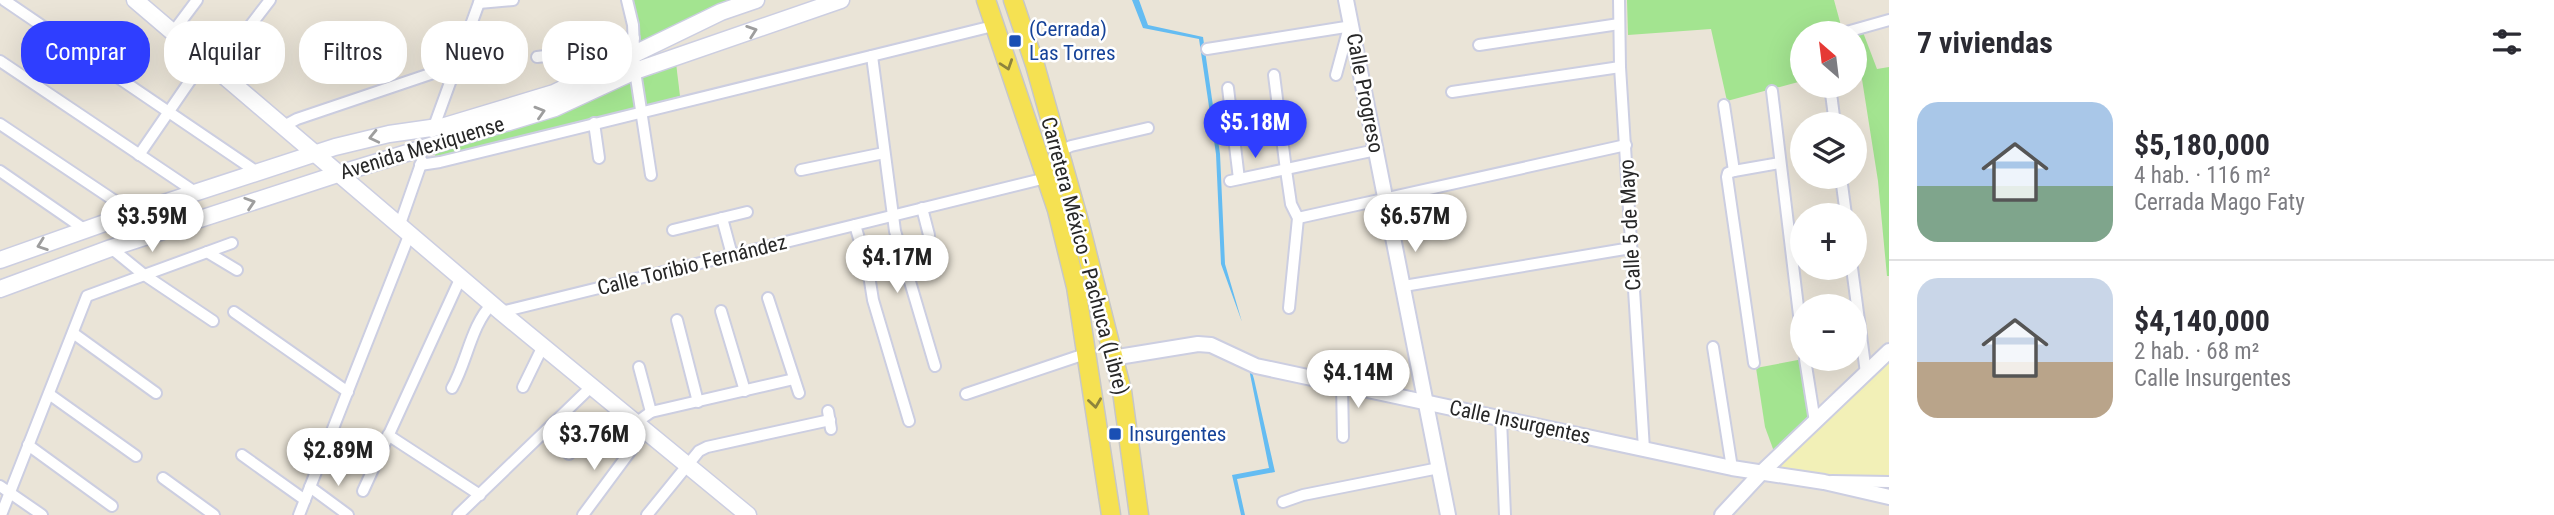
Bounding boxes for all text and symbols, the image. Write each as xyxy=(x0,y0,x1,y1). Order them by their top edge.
place label: (Cerrada) Las Torres xyxy=(1029,17,1116,65)
chip: Comprar xyxy=(21,21,150,84)
chip: Alquilar xyxy=(164,21,285,84)
chip: Filtros xyxy=(299,21,407,84)
chip: Nuevo xyxy=(421,21,528,84)
chip: Piso xyxy=(542,21,632,84)
north arrow xyxy=(1790,21,1867,98)
map controls xyxy=(1790,21,1867,371)
icon: filters xyxy=(2488,23,2526,61)
one-way arrow xyxy=(746,25,758,39)
text: 7 viviendas xyxy=(1917,25,2053,60)
street label: Calle Progreso xyxy=(1342,31,1388,155)
marker: (Cerrada) Las Torres xyxy=(1007,33,1023,49)
one-way arrow xyxy=(999,58,1013,70)
pin: $5.18M xyxy=(1198,100,1312,160)
one-way arrow xyxy=(534,106,546,121)
text: $5.18M xyxy=(1220,109,1290,136)
street label: Avenida Mexiquense xyxy=(337,112,507,184)
button: layers xyxy=(1790,112,1867,189)
street label: Carretera México - Pachuca (Libre) xyxy=(1036,114,1134,398)
text: $5,180,000 xyxy=(2134,127,2270,162)
one-way arrow xyxy=(368,129,380,144)
icon: home xyxy=(1973,130,2057,214)
street label: Calle 5 de Mayo xyxy=(1615,159,1645,291)
text: 4 hab. · 116 m² xyxy=(2134,162,2271,189)
text: Cerrada Mago Faty xyxy=(2134,189,2305,216)
pin: $3.59M xyxy=(95,194,209,254)
pin: $6.57M xyxy=(1358,194,1472,254)
one-way arrow xyxy=(243,196,255,211)
text: $3.59M xyxy=(117,203,187,230)
text: $6.57M xyxy=(1380,203,1450,230)
button: + xyxy=(1790,203,1867,280)
street label: Calle Toribio Fernández xyxy=(595,230,789,300)
one-way arrow xyxy=(37,236,49,250)
pin: $4.17M xyxy=(840,236,954,295)
text: $4.17M xyxy=(862,244,932,271)
button: − xyxy=(1790,294,1867,371)
text: $4,140,000 xyxy=(2134,303,2270,338)
icon: home xyxy=(1973,306,2057,390)
text: 2 hab. · 68 m² xyxy=(2134,338,2259,365)
pin: $4.14M xyxy=(1301,350,1415,410)
text: $4.14M xyxy=(1323,359,1393,386)
text: Calle Insurgentes xyxy=(2134,365,2291,392)
street label: Calle Insurgentes xyxy=(1447,395,1593,449)
one-way arrow xyxy=(1087,397,1102,409)
pin: $3.76M xyxy=(537,412,651,472)
text: $3.76M xyxy=(559,421,629,448)
place label: Insurgentes xyxy=(1129,422,1226,446)
marker: Insurgentes xyxy=(1107,426,1123,442)
pin: $2.89M xyxy=(281,428,395,488)
text: $2.89M xyxy=(303,437,373,464)

